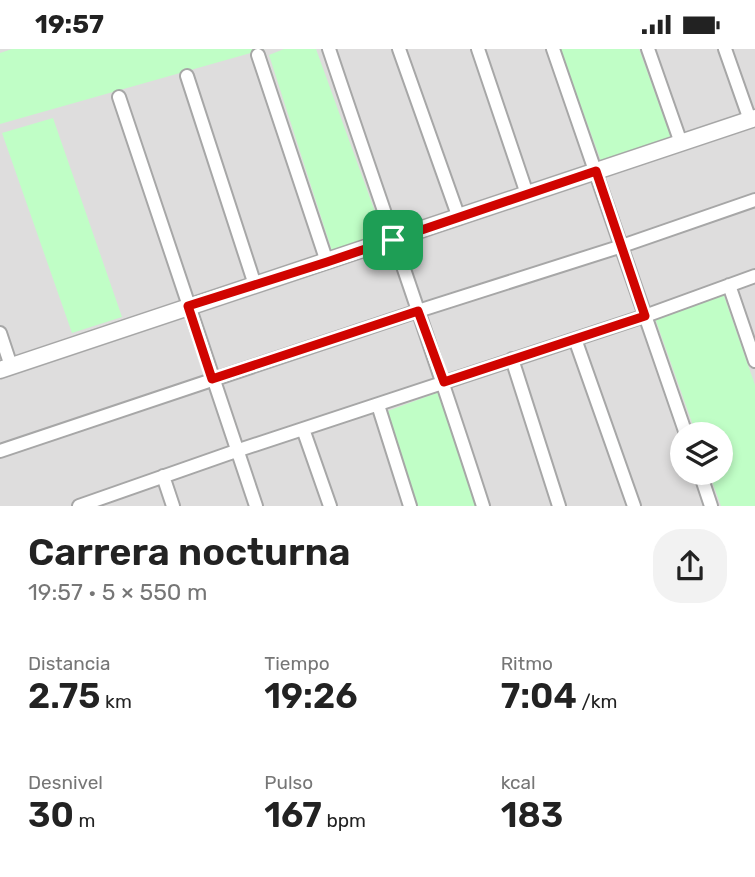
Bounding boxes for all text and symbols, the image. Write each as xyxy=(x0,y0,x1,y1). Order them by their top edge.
text: 19:57 xyxy=(35,9,104,40)
pin xyxy=(363,210,423,270)
icon: arrive xyxy=(374,221,412,259)
map controls xyxy=(670,422,733,485)
button: layers xyxy=(670,422,733,485)
text: Carrera nocturna xyxy=(28,529,351,575)
button: share xyxy=(653,529,727,603)
text: 19:57 · 5 × 550 m xyxy=(28,578,208,606)
text: Distancia xyxy=(28,652,110,675)
text: Tiempo xyxy=(264,652,330,675)
text: Ritmo xyxy=(501,652,553,675)
text: 2.75 xyxy=(28,675,100,717)
text: 19:26 xyxy=(264,675,358,717)
text: 7:04 xyxy=(501,675,577,717)
text: km xyxy=(100,690,132,713)
text: /km xyxy=(577,690,617,713)
text: Desnivel xyxy=(28,771,103,794)
text: Pulso xyxy=(264,771,313,794)
text: kcal xyxy=(501,771,536,794)
text: 30 xyxy=(28,794,74,836)
text: 167 xyxy=(264,794,322,836)
text: 183 xyxy=(501,794,563,836)
text: m xyxy=(74,809,95,832)
text: bpm xyxy=(322,809,366,832)

